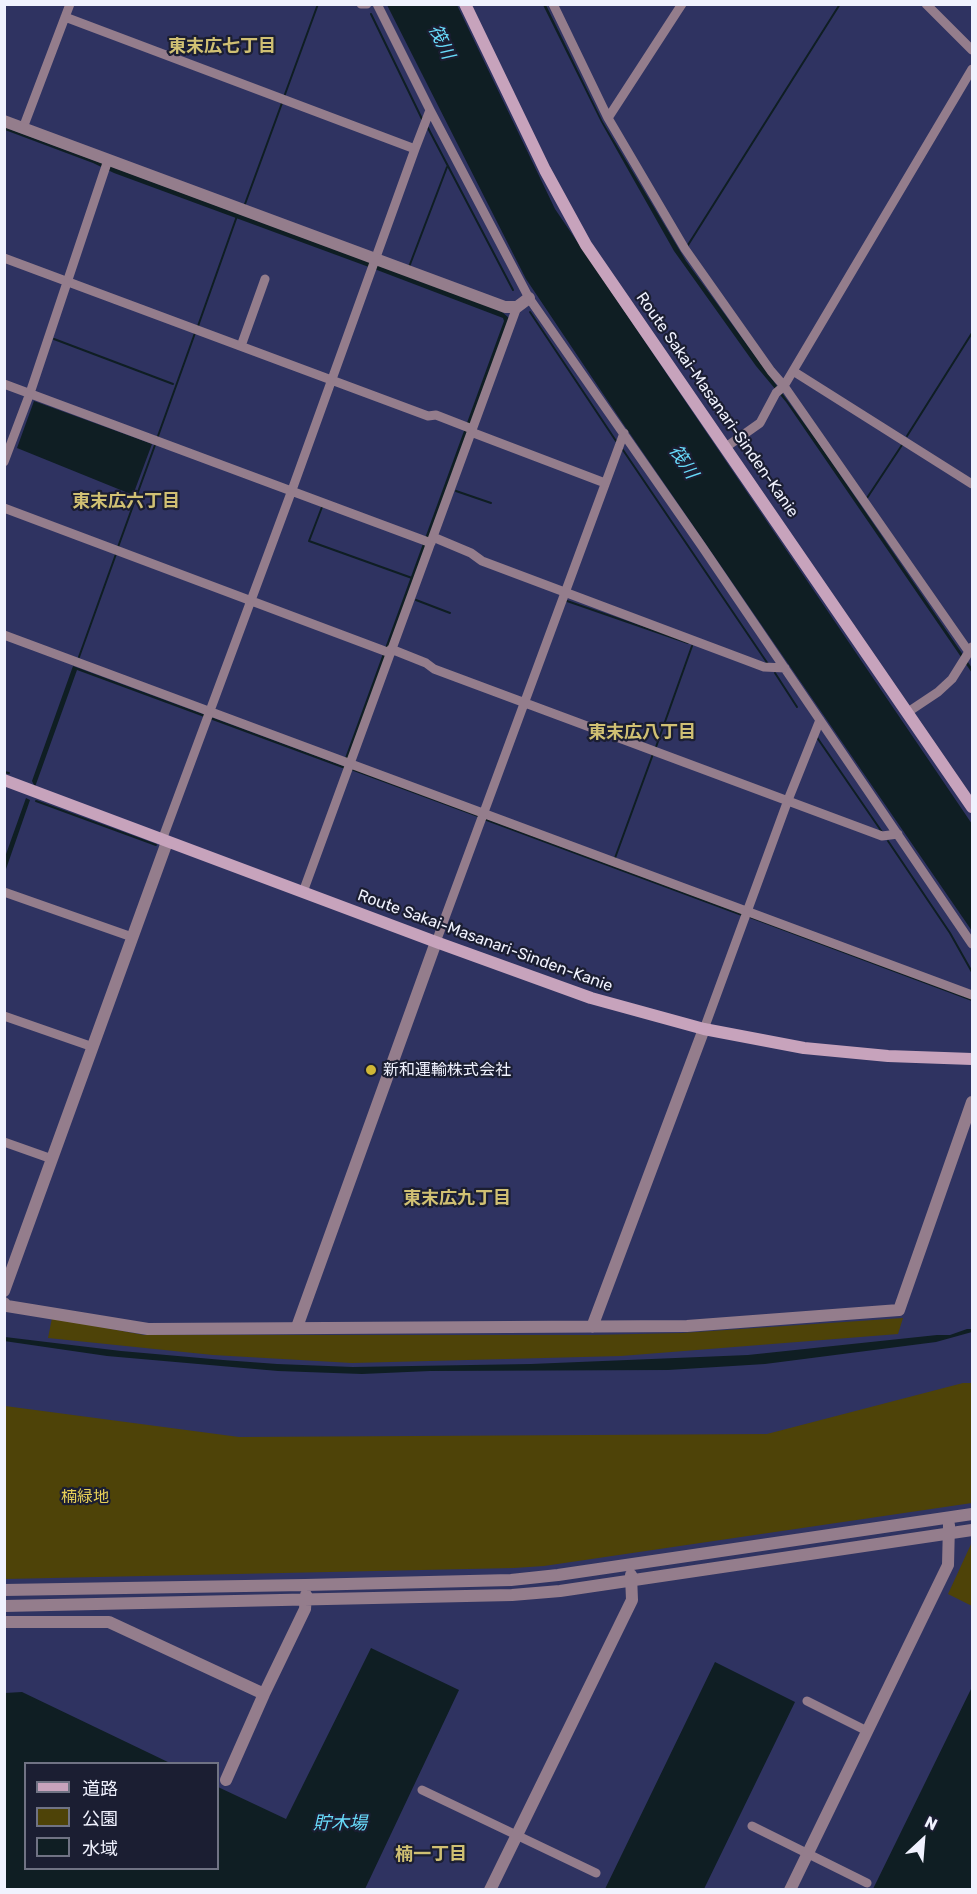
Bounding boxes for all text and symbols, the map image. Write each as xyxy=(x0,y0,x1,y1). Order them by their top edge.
water label: 筏川 xyxy=(423,21,459,63)
district label: 東末広七丁目 xyxy=(168,36,276,58)
street label: Route Sakai-Masanari-Sinden-Kanie xyxy=(632,289,802,521)
water label: 筏川 xyxy=(664,441,702,483)
district label: 東末広六丁目 xyxy=(72,491,180,513)
district label: 東末広八丁目 xyxy=(588,722,696,744)
street label: Route Sakai-Masanari-Sinden-Kanie xyxy=(355,886,615,996)
place label: 新和運輸株式会社 xyxy=(383,1060,511,1080)
marker: 新和運輸株式会社 xyxy=(364,1063,378,1077)
district label: 東末広九丁目 xyxy=(403,1188,511,1210)
park label: 楠緑地 xyxy=(61,1487,109,1507)
legend xyxy=(24,1762,219,1870)
text: 道路 xyxy=(82,1778,118,1800)
text: 公園 xyxy=(82,1808,118,1830)
north arrow xyxy=(893,1810,953,1870)
text: N xyxy=(922,1812,940,1834)
water label: 貯木場 xyxy=(313,1813,367,1835)
text: 水域 xyxy=(82,1838,118,1860)
district label: 楠一丁目 xyxy=(395,1844,467,1866)

